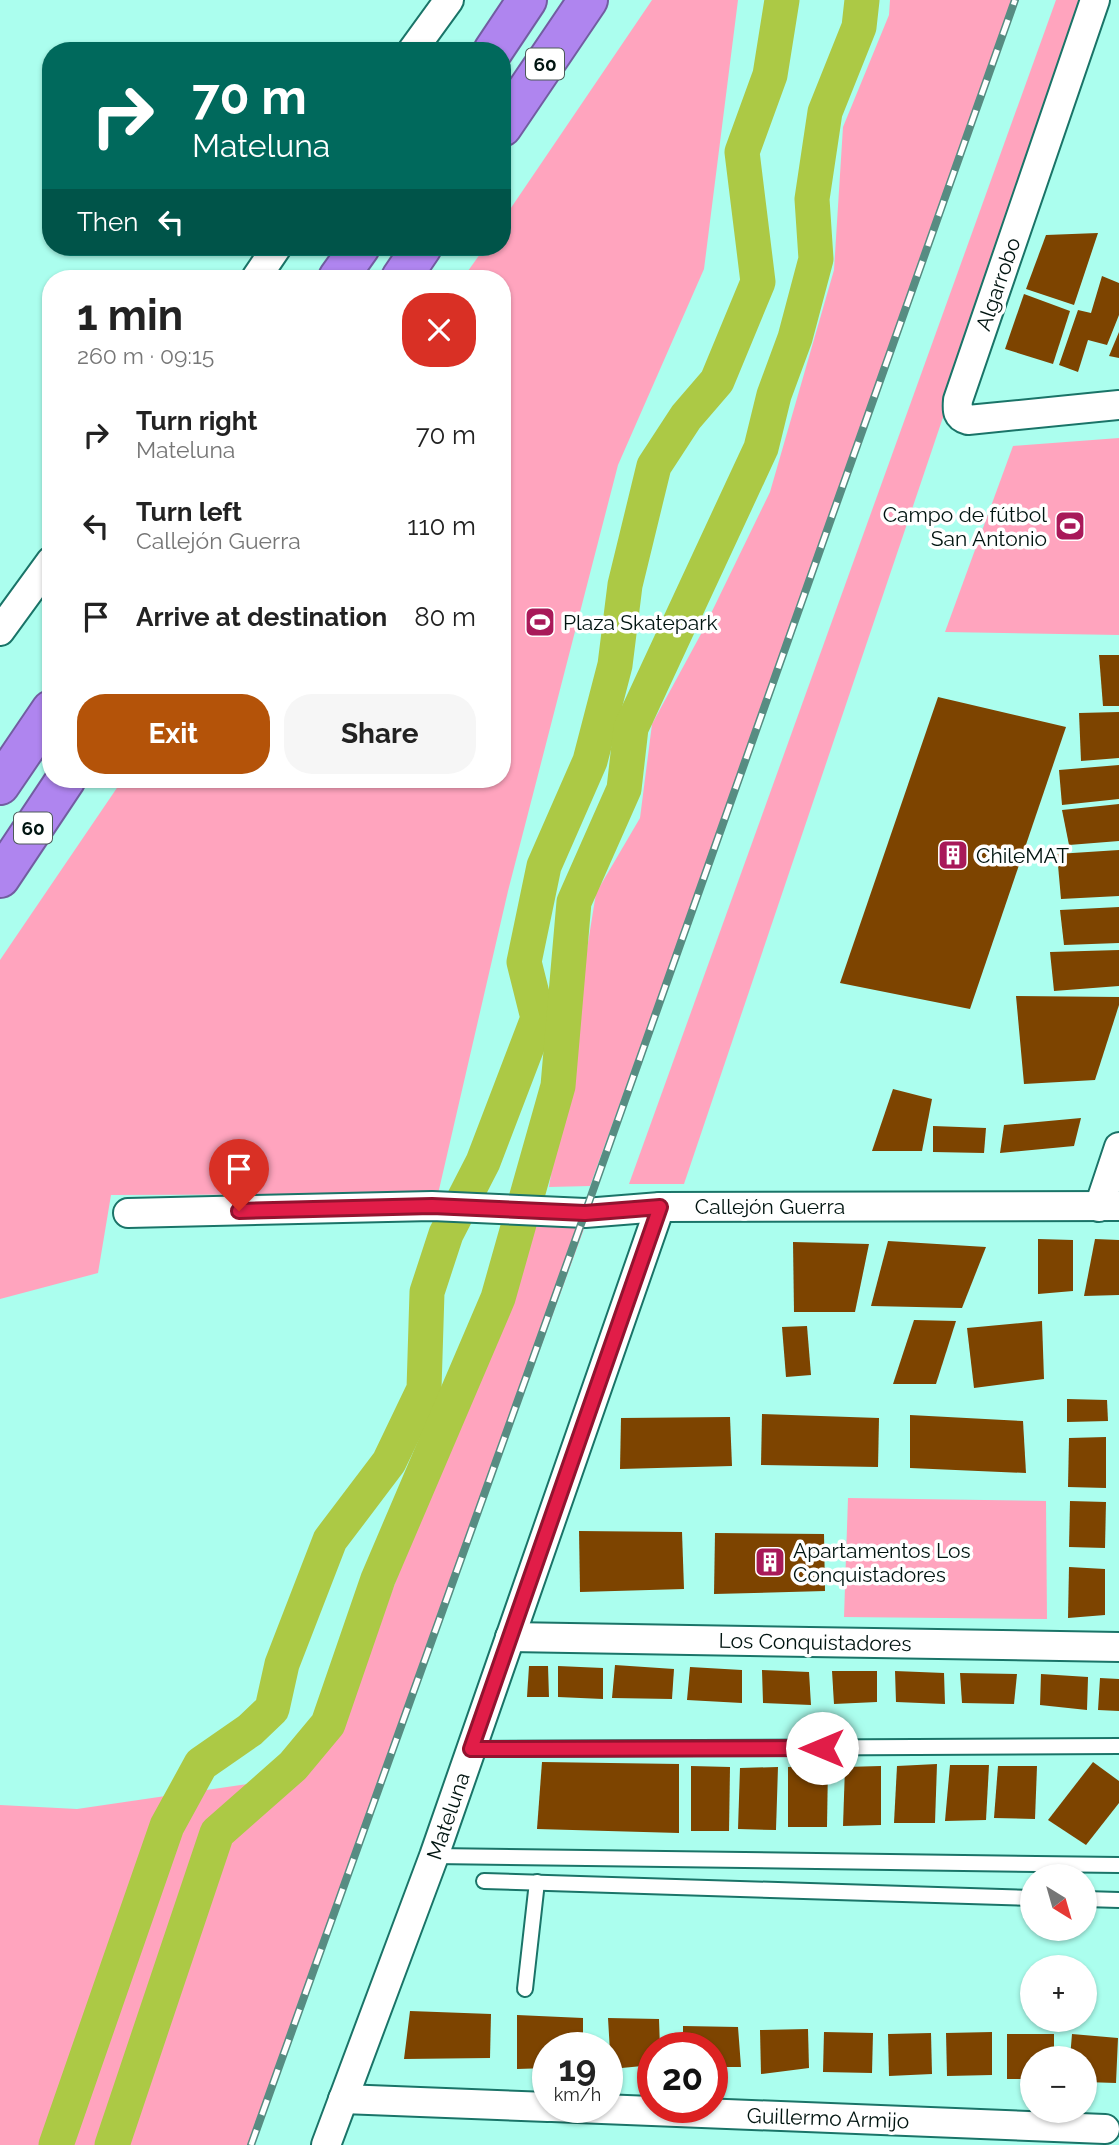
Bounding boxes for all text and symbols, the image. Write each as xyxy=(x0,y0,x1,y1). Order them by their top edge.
road number: 60 xyxy=(526,48,564,80)
text: 70 m xyxy=(192,68,307,125)
icon: right xyxy=(77,70,168,161)
text: Mateluna xyxy=(192,127,330,164)
icon: left xyxy=(152,203,190,241)
text: Then xyxy=(77,207,138,237)
street label: Algarrobo xyxy=(970,234,1026,334)
text: 1 min xyxy=(77,291,183,340)
button: close xyxy=(402,293,476,367)
text: 260 m · 09:15 xyxy=(77,342,214,369)
text: Turn right xyxy=(136,406,257,436)
icon: right xyxy=(77,416,115,454)
text: 70 m xyxy=(416,420,476,450)
text: Mateluna xyxy=(136,436,235,463)
text: Turn left xyxy=(136,497,242,527)
place label: Campo de fútbol San Antonio xyxy=(883,502,1047,551)
icon: left xyxy=(77,507,115,545)
sports icon: Campo de fútbol San Antonio xyxy=(1053,509,1087,543)
text: 110 m xyxy=(407,511,476,541)
text: Callejón Guerra xyxy=(136,527,301,554)
icon: arrive xyxy=(77,598,115,636)
text: Arrive at destination xyxy=(136,602,387,632)
text: 80 m xyxy=(414,602,476,632)
sports icon: Plaza Skatepark xyxy=(523,605,557,639)
place label: Plaza Skatepark xyxy=(563,610,718,635)
button: Exit xyxy=(77,694,270,774)
button: Share xyxy=(284,694,476,774)
road number: 60 xyxy=(14,813,52,844)
building icon: ChileMAT xyxy=(936,838,970,872)
place label: ChileMAT xyxy=(976,843,1069,868)
pin xyxy=(209,1139,269,1211)
icon: arrive xyxy=(220,1150,258,1188)
street label: Callejón Guerra xyxy=(695,1194,845,1219)
place label: Apartamentos Los Conquistadores xyxy=(793,1538,971,1587)
building icon: Apartamentos Los Conquistadores xyxy=(753,1545,787,1579)
street label: Los Conquistadores xyxy=(718,1628,912,1656)
position arrow xyxy=(785,1711,859,1785)
street label: Mateluna xyxy=(421,1769,475,1863)
north arrow xyxy=(1020,1864,1097,1941)
map controls xyxy=(1020,1864,1097,2123)
button: + xyxy=(1020,1955,1097,2032)
speed limit sign: 20 xyxy=(637,2032,728,2123)
button: − xyxy=(1020,2046,1097,2123)
text: 19 xyxy=(559,2048,596,2089)
text: km/h xyxy=(554,2084,601,2105)
street label: Guillermo Armijo xyxy=(746,2103,910,2133)

